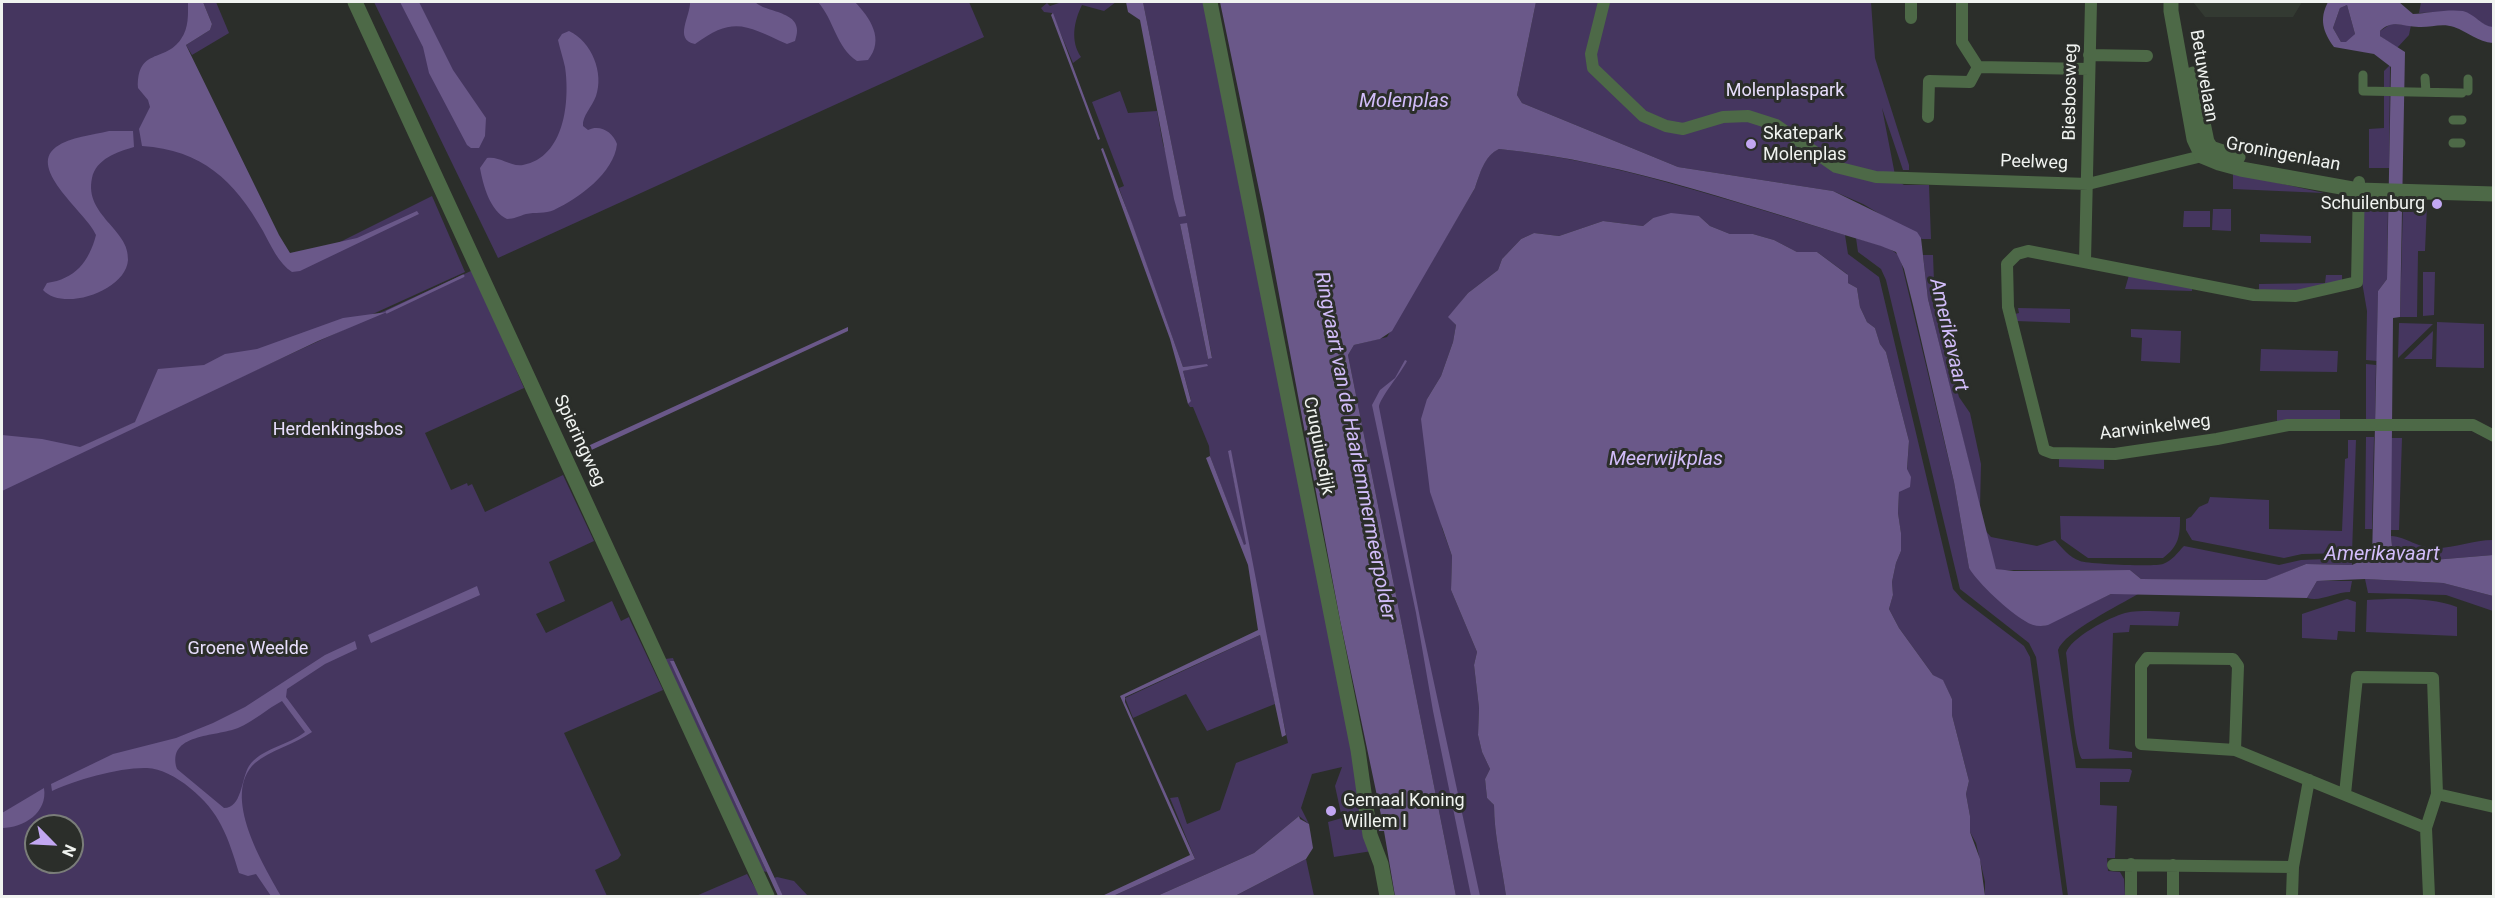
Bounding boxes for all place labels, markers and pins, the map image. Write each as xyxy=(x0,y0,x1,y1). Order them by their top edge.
place label: Skatepark Molenplas xyxy=(1763,123,1846,166)
marker: Skatepark Molenplas xyxy=(1744,137,1758,151)
place label: Schuilenburg xyxy=(2321,193,2425,215)
marker: Schuilenburg xyxy=(2430,197,2444,211)
place label: Gemaal Koning Willem I xyxy=(1343,790,1465,832)
marker: Gemaal Koning Willem I xyxy=(1324,804,1338,818)

